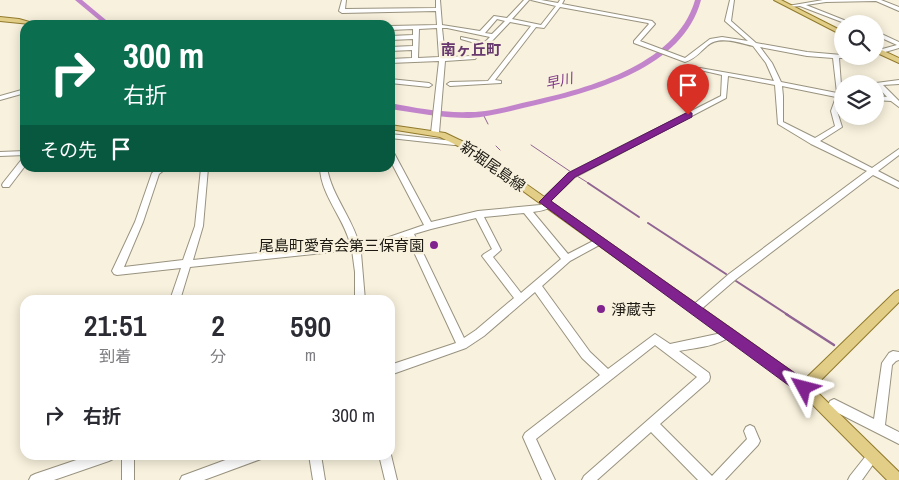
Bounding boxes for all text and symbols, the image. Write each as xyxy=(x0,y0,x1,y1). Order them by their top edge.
map controls xyxy=(834,15,884,125)
button: search xyxy=(834,15,884,65)
text: 300 m xyxy=(123,32,204,79)
district label: 南ヶ丘町 xyxy=(441,39,501,60)
icon: right xyxy=(40,40,105,105)
pin xyxy=(667,64,709,115)
water label: 早川 xyxy=(543,69,577,93)
icon: arrive xyxy=(674,71,702,99)
button: layers xyxy=(834,75,884,125)
text: 右折 xyxy=(123,80,167,110)
icon: arrive xyxy=(107,135,135,163)
street label: 新堀尾島線 xyxy=(456,136,530,196)
text: その先 xyxy=(40,137,97,163)
place label: 尾島町愛育会第三保育園 xyxy=(259,235,424,256)
marker: 尾島町愛育会第三保育園 xyxy=(428,239,440,251)
place label: 淨蔵寺 xyxy=(611,299,656,320)
marker: 淨蔵寺 xyxy=(595,303,607,315)
text: 21:51 xyxy=(84,305,146,345)
text: 2 xyxy=(211,305,225,345)
text: 590 xyxy=(290,306,331,346)
text: m xyxy=(305,344,316,366)
text: 到着 xyxy=(99,345,131,367)
text: 分 xyxy=(210,345,226,367)
position arrow xyxy=(777,361,829,413)
icon: right xyxy=(40,401,68,429)
text: 300 m xyxy=(332,402,375,428)
text: 右折 xyxy=(83,403,121,429)

